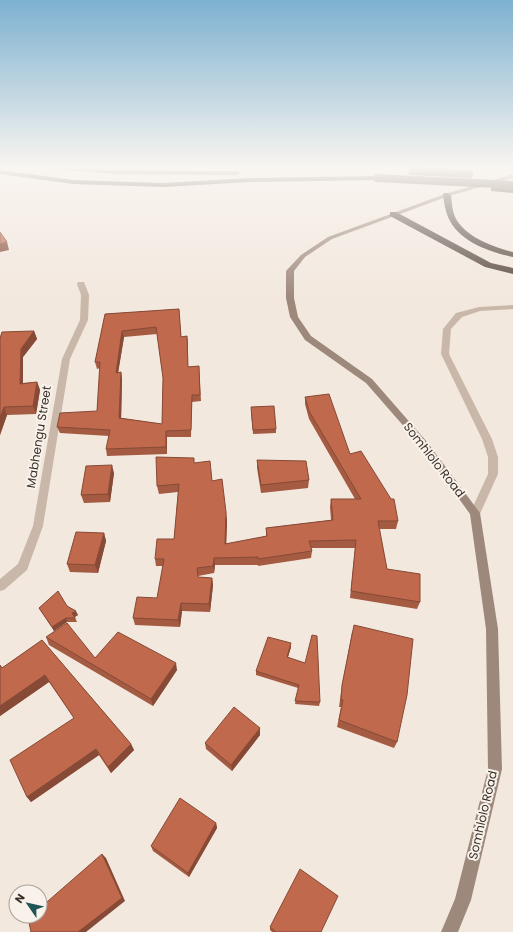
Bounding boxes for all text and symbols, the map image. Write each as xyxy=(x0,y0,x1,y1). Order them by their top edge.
street label: Mabhengu Street xyxy=(22,384,55,489)
street label: Somhlolo Road xyxy=(400,419,469,501)
street label: Somhlolo Road xyxy=(464,769,501,861)
north arrow xyxy=(8,884,48,924)
text: N xyxy=(11,891,29,906)

